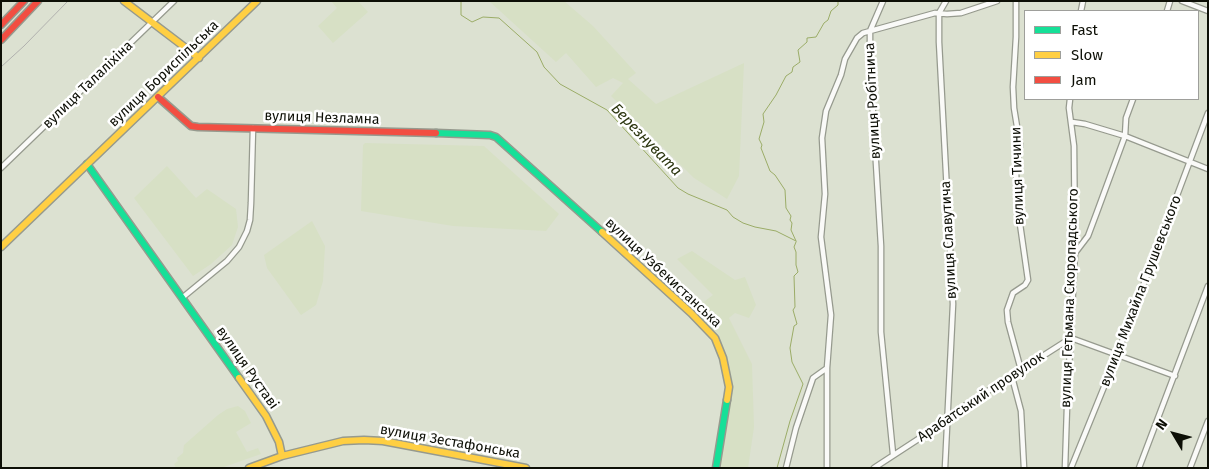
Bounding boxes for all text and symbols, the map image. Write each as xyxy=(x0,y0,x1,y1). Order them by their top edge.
legend xyxy=(1024,10,1199,100)
street label: вулиця Бориспільська xyxy=(106,17,222,131)
text: Fast xyxy=(1071,21,1098,39)
street label: вулиця Талаліхіна xyxy=(39,38,137,132)
street label: вулиця Робітнича xyxy=(862,42,884,160)
text: Slow xyxy=(1071,46,1103,64)
text: Jam xyxy=(1071,71,1097,89)
water label: Березнувата xyxy=(607,100,685,180)
street label: вулиця Незламна xyxy=(264,108,380,128)
street label: вулиця Тичини xyxy=(1008,126,1028,226)
street label: вулиця Славутича xyxy=(938,180,960,300)
street label: вулиця Гетьмана Скоропадського xyxy=(1058,188,1082,408)
street label: вулиця Михайла Грушевського xyxy=(1097,193,1185,389)
street label: вулиця Узбекистанська xyxy=(601,215,725,331)
street label: вулиця Руставі xyxy=(212,323,282,413)
street label: Арабатський провулок xyxy=(914,348,1048,446)
north arrow xyxy=(1149,409,1199,459)
text: N xyxy=(1152,416,1171,434)
street label: вулиця Зестафонська xyxy=(379,421,521,463)

